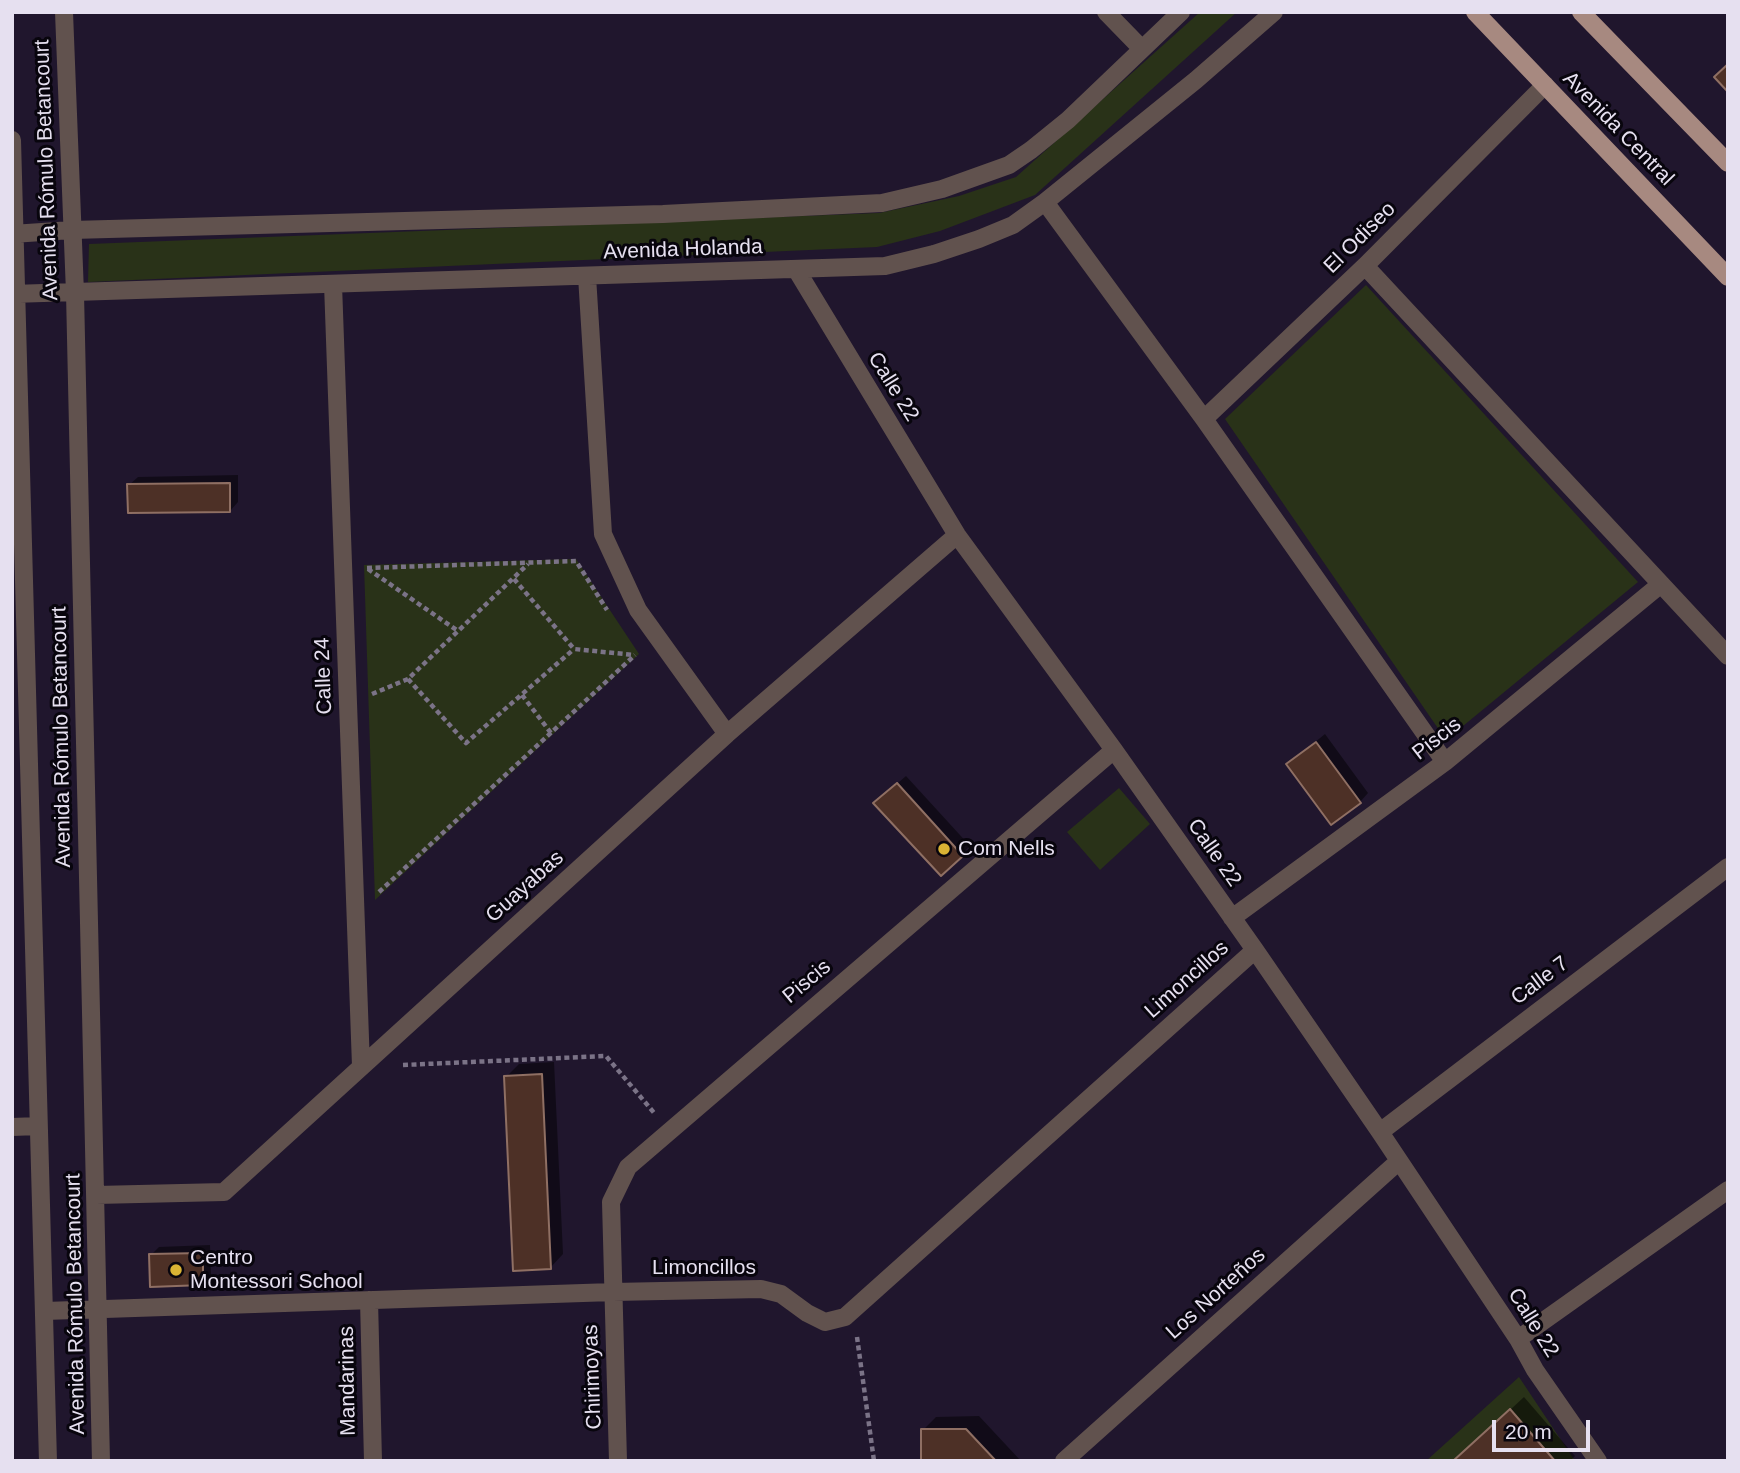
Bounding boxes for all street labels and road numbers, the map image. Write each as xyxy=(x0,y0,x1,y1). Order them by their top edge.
street label: Avenida Rómulo Betancourt xyxy=(30,39,64,301)
street label: Avenida Central xyxy=(1557,67,1679,191)
street label: El Odiseo xyxy=(1319,197,1401,279)
street label: Avenida Holanda xyxy=(603,235,763,265)
street label: Calle 22 xyxy=(862,348,924,426)
street label: Avenida Rómulo Betancourt xyxy=(47,606,77,868)
street label: Calle 24 xyxy=(310,637,338,715)
street label: Piscis xyxy=(1408,712,1466,766)
street label: Calle 22 xyxy=(1182,814,1246,892)
street label: Guayabas xyxy=(481,846,569,928)
street label: Limoncillos xyxy=(1140,936,1234,1024)
street label: Calle 7 xyxy=(1506,951,1574,1011)
street label: Piscis xyxy=(778,955,836,1009)
street label: Avenida Rómulo Betancourt xyxy=(61,1173,91,1435)
street label: Los Norteños xyxy=(1161,1243,1271,1345)
street label: Limoncillos xyxy=(652,1255,756,1281)
street label: Calle 22 xyxy=(1502,1284,1564,1362)
street label: Chirimoyas xyxy=(579,1324,607,1430)
street label: Mandarinas xyxy=(334,1326,362,1436)

